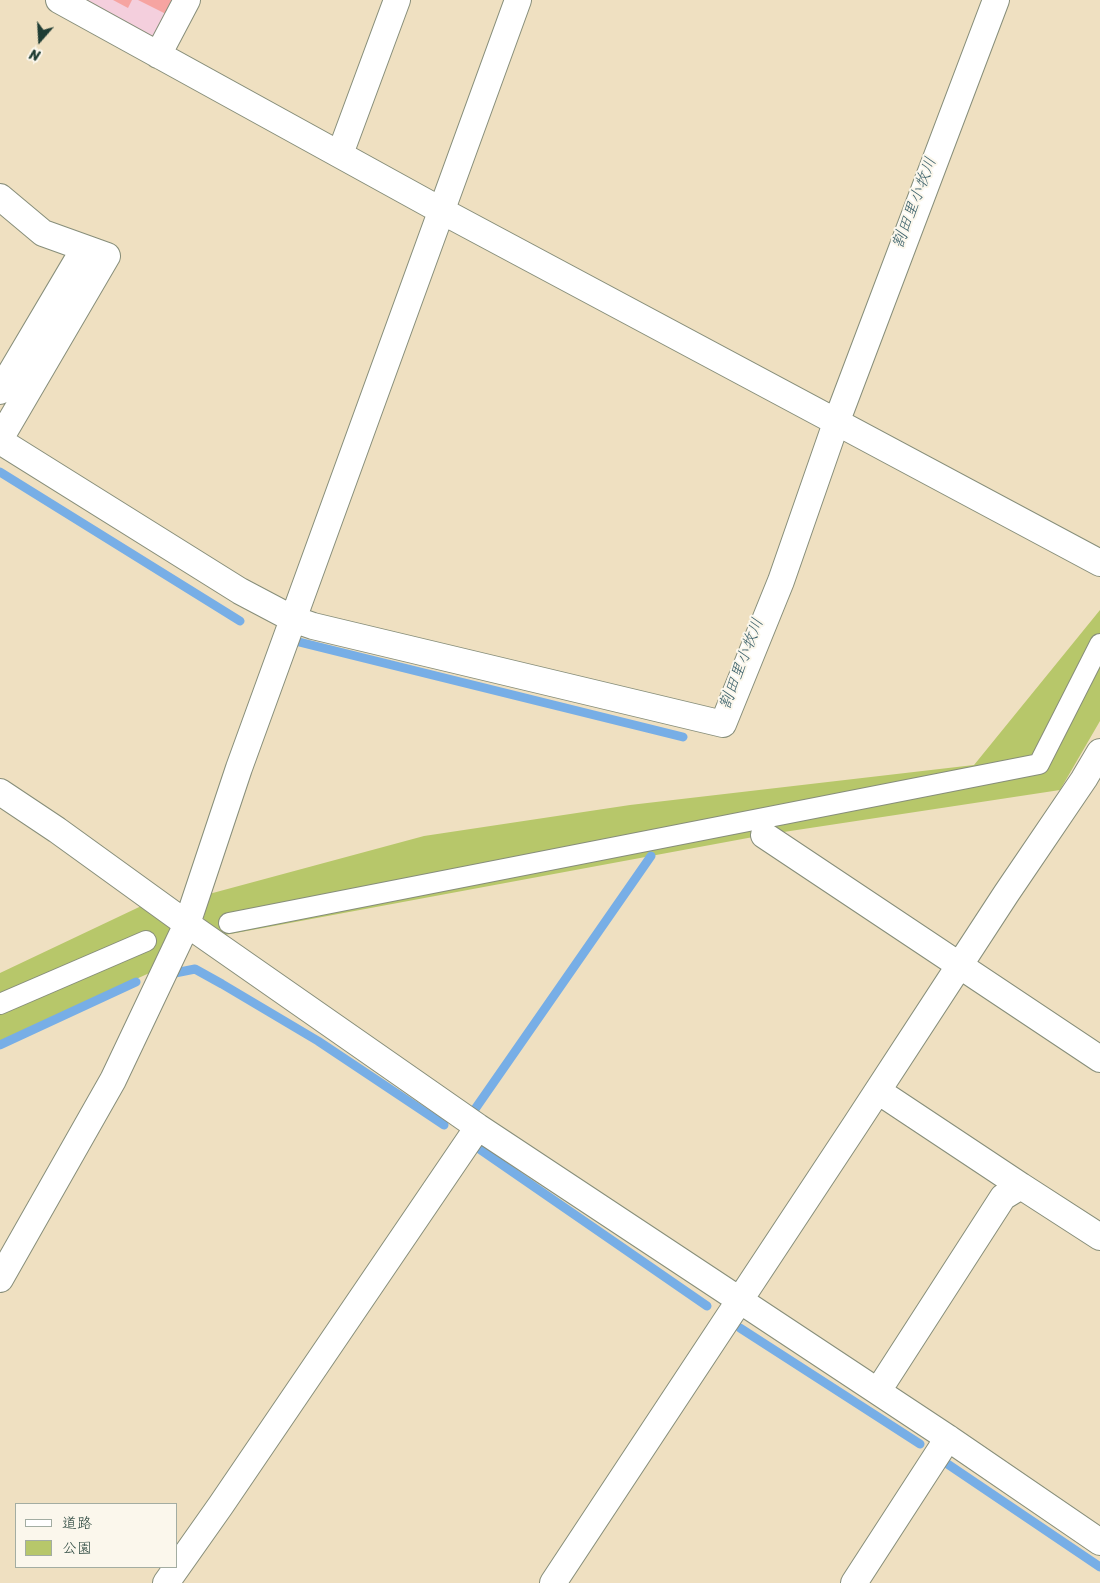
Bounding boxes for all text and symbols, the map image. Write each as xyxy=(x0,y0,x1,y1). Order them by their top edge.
north arrow xyxy=(15,15,65,65)
text: N xyxy=(26,41,44,68)
water label: 割田里小牧川 xyxy=(889,155,941,251)
water label: 割田里小牧川 xyxy=(716,616,768,712)
legend xyxy=(15,1503,178,1568)
text: 道路 xyxy=(62,1510,92,1536)
text: 公園 xyxy=(62,1535,92,1561)

